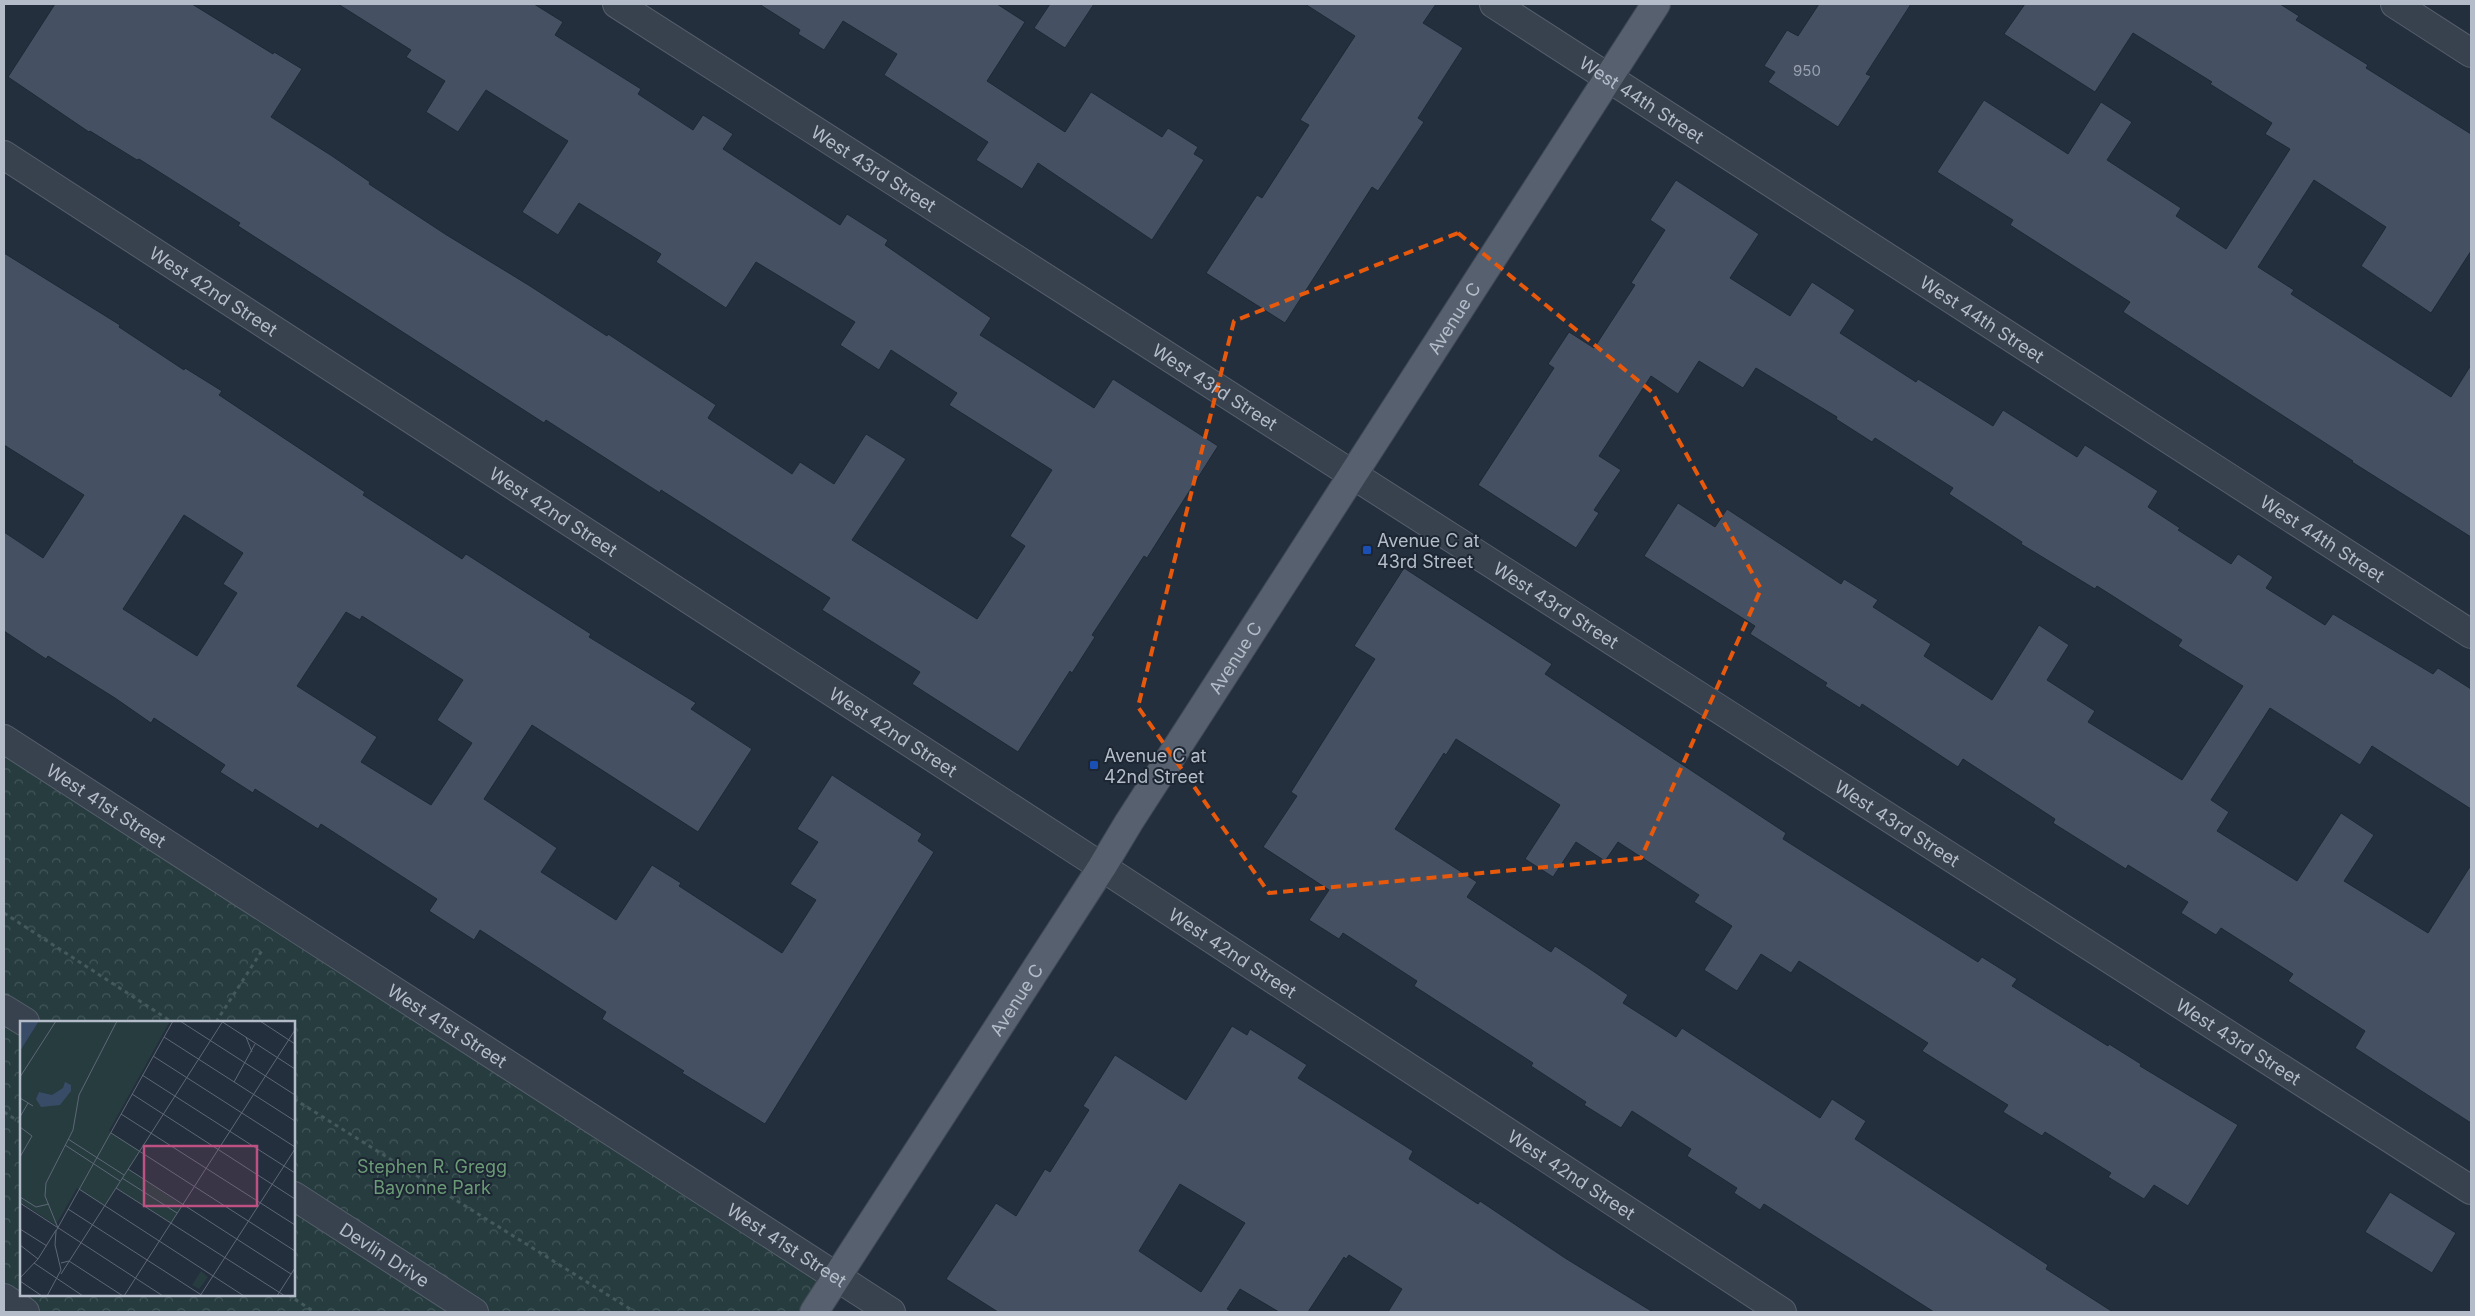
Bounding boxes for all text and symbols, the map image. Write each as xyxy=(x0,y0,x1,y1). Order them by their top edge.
street label: West 44th Street xyxy=(1576,52,1708,147)
house number: 950 xyxy=(1793,61,1821,80)
street label: West 43rd Street xyxy=(808,121,940,216)
street label: West 42nd Street xyxy=(146,242,282,340)
street label: West 44th Street xyxy=(1916,271,2048,367)
street label: Avenue C xyxy=(1423,278,1485,358)
street label: West 43rd Street xyxy=(1149,339,1281,434)
street label: West 42nd Street xyxy=(486,462,621,560)
street label: West 44th Street xyxy=(2257,491,2389,586)
place label: Avenue C at 43rd Street xyxy=(1377,530,1480,572)
marker: Avenue C at 43rd Street xyxy=(1361,544,1373,556)
street label: West 43rd Street xyxy=(1490,557,1623,653)
street label: Avenue C xyxy=(1204,618,1266,698)
street label: West 42nd Street xyxy=(826,683,961,781)
place label: Avenue C at 42nd Street xyxy=(1104,745,1207,787)
street label: West 41st Street xyxy=(43,759,170,851)
marker: Avenue C at 42nd Street xyxy=(1088,759,1100,771)
street label: West 43rd Street xyxy=(1831,775,1964,871)
street label: West 42nd Street xyxy=(1165,903,1301,1002)
street label: Avenue C xyxy=(985,960,1047,1040)
street label: West 41st Street xyxy=(384,979,511,1072)
street label: West 43rd Street xyxy=(2172,994,2305,1089)
inset map xyxy=(20,1021,295,1296)
street label: West 42nd Street xyxy=(1504,1125,1639,1224)
park label: Stephen R. Gregg Bayonne Park xyxy=(357,1156,507,1198)
street label: West 41st Street xyxy=(723,1199,850,1291)
street label: Devlin Drive xyxy=(336,1218,434,1291)

